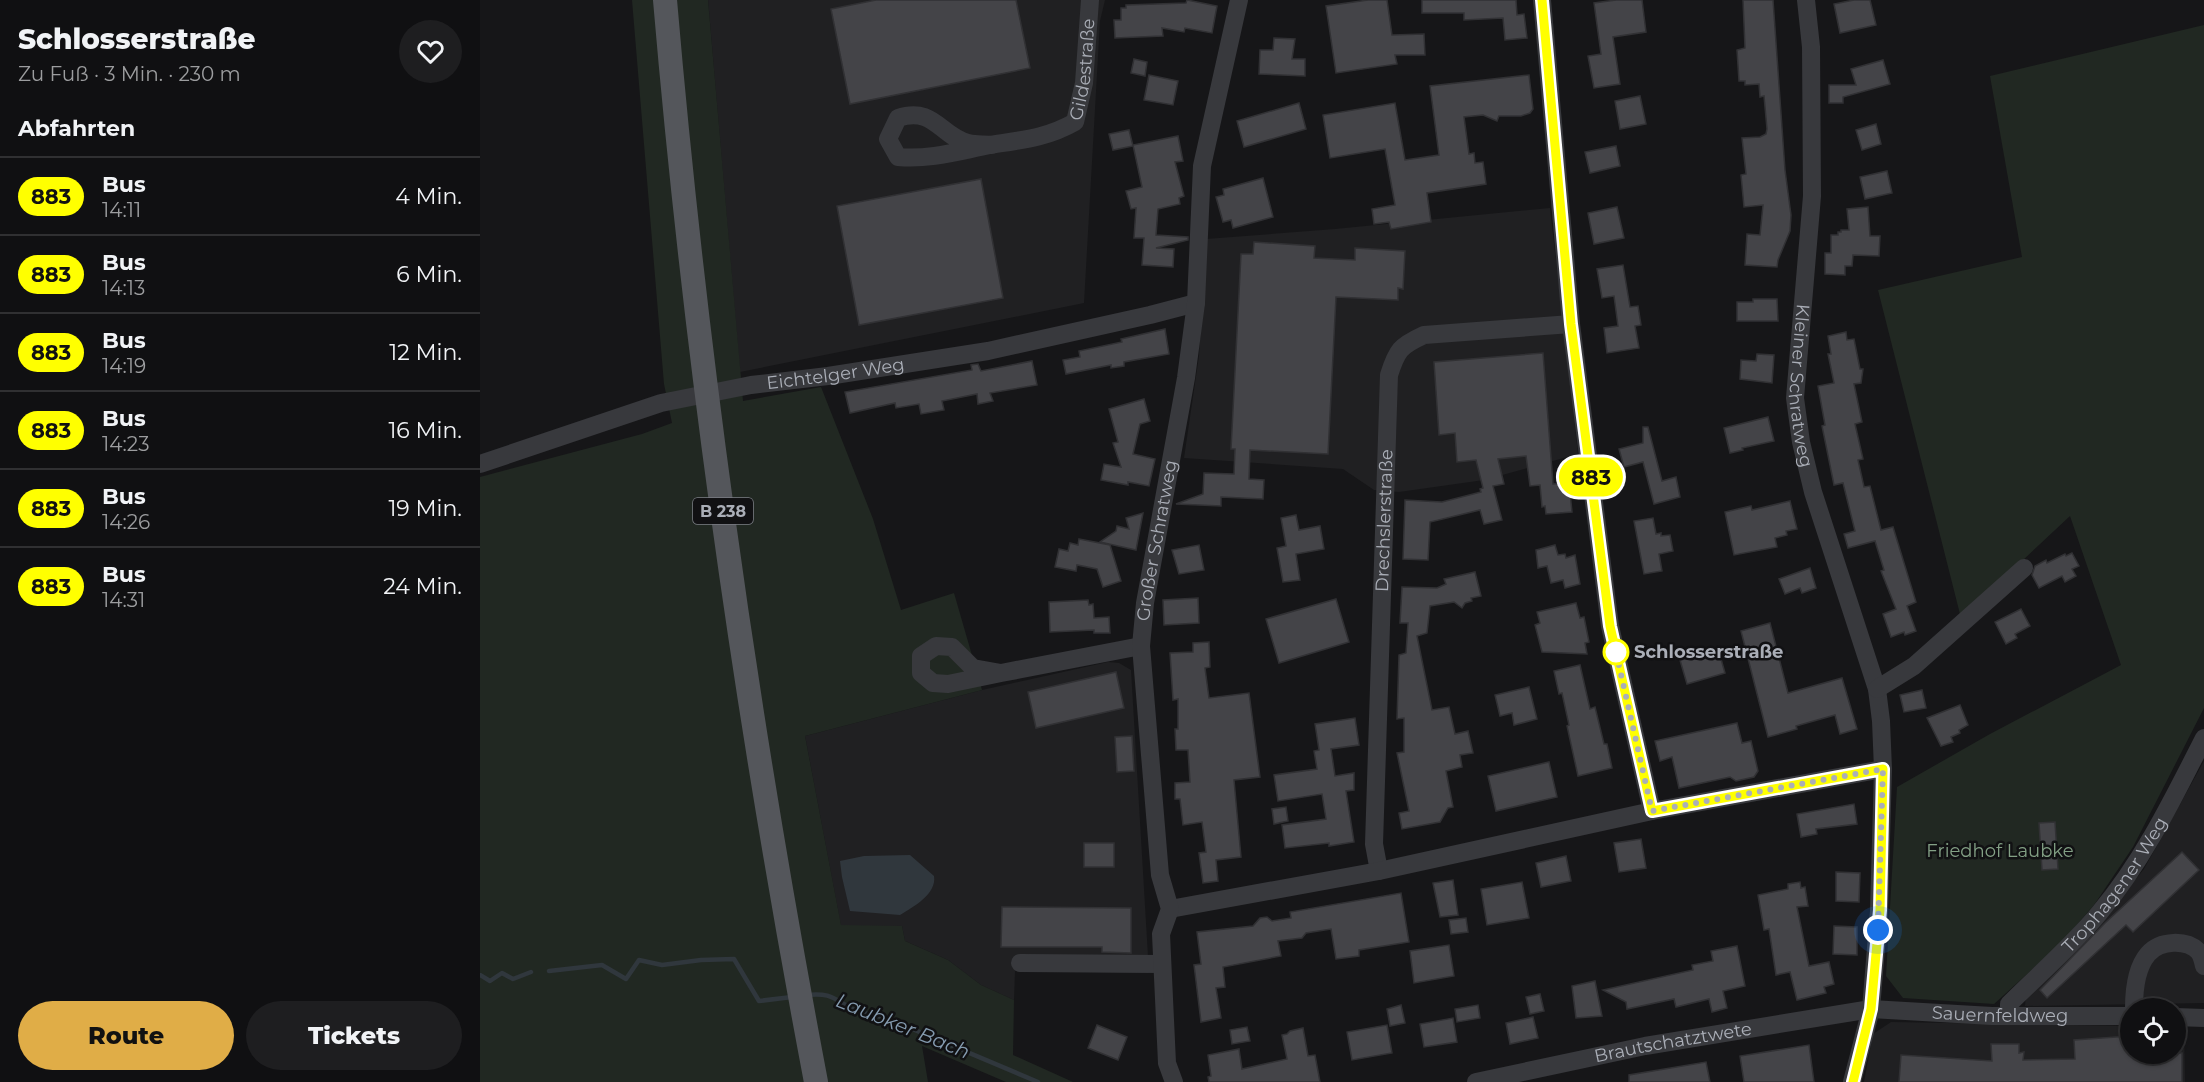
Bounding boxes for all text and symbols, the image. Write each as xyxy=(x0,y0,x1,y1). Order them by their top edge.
street label: Gildestraße xyxy=(1065,18,1100,123)
button: heart xyxy=(399,20,462,83)
text: Schlosserstraße xyxy=(18,22,255,56)
text: Zu Fuß · 3 Min. · 230 m xyxy=(18,62,241,86)
text: Abfahrten xyxy=(18,115,135,142)
text: Bus xyxy=(102,171,146,198)
text: 4 Min. xyxy=(395,183,462,210)
text: 883 xyxy=(31,184,71,209)
text: 14:11 xyxy=(102,198,141,222)
text: Bus xyxy=(102,249,146,276)
text: 6 Min. xyxy=(396,261,462,288)
text: 883 xyxy=(31,262,71,287)
text: 14:13 xyxy=(102,276,145,300)
street label: Kleiner Schratweg xyxy=(1783,303,1818,470)
text: Bus xyxy=(102,327,146,354)
text: 12 Min. xyxy=(389,339,462,366)
text: 883 xyxy=(31,340,71,365)
street label: Eichtelger Weg xyxy=(765,353,906,394)
text: 14:19 xyxy=(102,354,146,378)
text: Bus xyxy=(102,405,146,432)
text: 16 Min. xyxy=(388,417,462,444)
text: 883 xyxy=(31,418,71,443)
text: 14:23 xyxy=(102,432,149,456)
street label: Drechslerstraße xyxy=(1371,449,1398,592)
street label: Großer Schratweg xyxy=(1132,458,1182,622)
line badge: 883 xyxy=(1556,458,1626,496)
text: 883 xyxy=(1571,465,1611,490)
text: Bus xyxy=(102,483,146,510)
text: 19 Min. xyxy=(388,495,462,522)
text: 883 xyxy=(31,496,71,521)
road number: B 238 xyxy=(693,498,753,524)
text: 14:26 xyxy=(102,510,150,534)
text: Bus xyxy=(102,561,146,588)
text: 24 Min. xyxy=(383,573,462,600)
text: 883 xyxy=(31,574,71,599)
text: 14:31 xyxy=(102,588,145,612)
marker: Schlosserstraße xyxy=(1603,639,1629,665)
place label: Schlosserstraße xyxy=(1634,641,1783,663)
street label: Trophagener Weg xyxy=(2057,813,2172,958)
park label: Friedhof Laubke xyxy=(1926,840,2074,862)
your location xyxy=(1863,915,1893,945)
water label: Laubker Bach xyxy=(833,988,973,1064)
map controls xyxy=(2120,998,2186,1064)
button: locate xyxy=(2120,998,2186,1064)
button: Route xyxy=(18,1001,234,1070)
button: Tickets xyxy=(246,1001,462,1070)
street label: Sauernfeldweg xyxy=(1931,1002,2068,1027)
street label: Brautschatztwete xyxy=(1592,1018,1754,1068)

